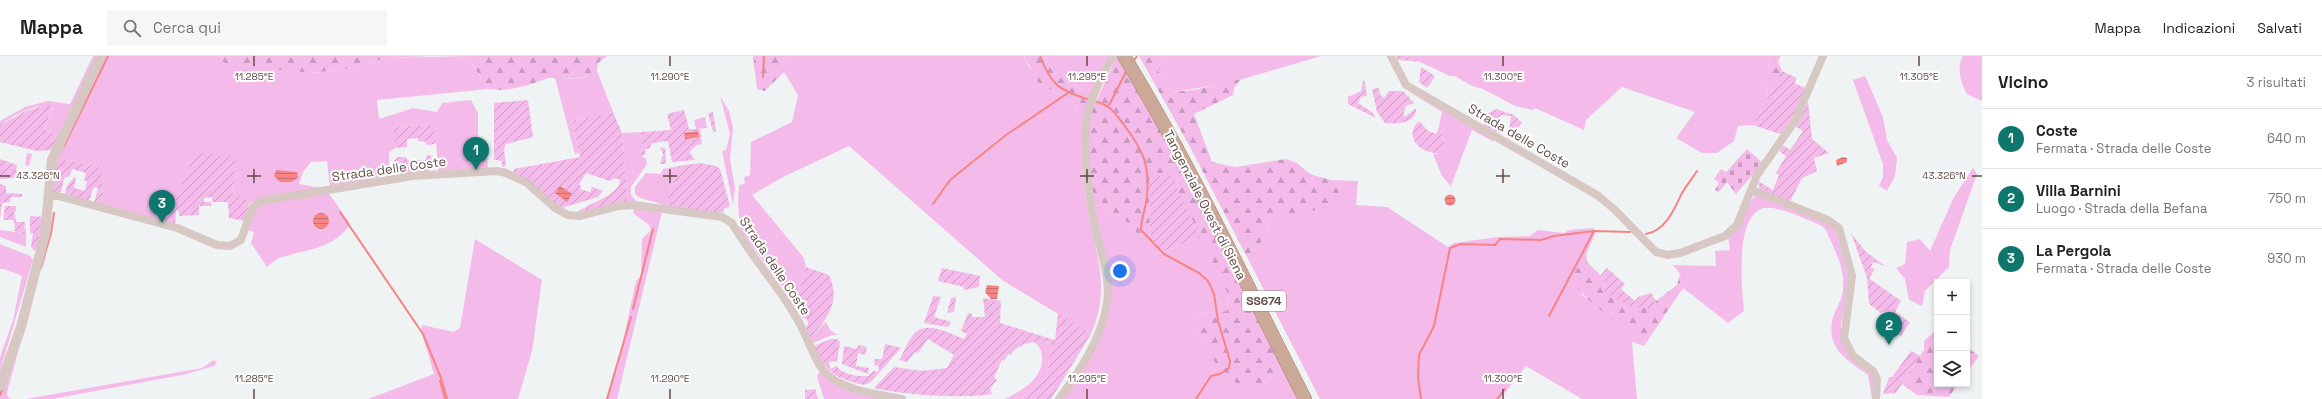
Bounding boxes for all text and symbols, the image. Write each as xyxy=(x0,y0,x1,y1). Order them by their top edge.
search box xyxy=(107,10,387,46)
text: Mappa xyxy=(20,15,83,40)
icon: search xyxy=(121,17,143,39)
text: Cerca qui xyxy=(153,18,221,37)
text: Mappa xyxy=(2095,19,2141,37)
text: Indicazioni xyxy=(2163,19,2235,37)
text: Salvati xyxy=(2257,19,2302,37)
text: 11.285°E xyxy=(235,70,274,83)
text: 11.290°E xyxy=(651,70,690,83)
text: 11.295°E xyxy=(1068,70,1107,83)
text: 11.300°E xyxy=(1483,70,1523,83)
text: 11.305°E xyxy=(1900,70,1939,83)
text: Vicino xyxy=(1998,71,2048,93)
text: 3 risultati xyxy=(2247,74,2306,91)
street label: Strada delle Coste xyxy=(1465,100,1573,172)
text: Coste xyxy=(2036,121,2078,140)
street label: Tangenziale Ovest di Siena xyxy=(1160,127,1250,283)
text: 1 xyxy=(2008,130,2014,147)
text: 640 m xyxy=(2267,130,2306,147)
pin: 1 xyxy=(463,137,489,170)
text: Fermata · Strada delle Coste xyxy=(2036,140,2211,157)
street label: Strada delle Coste xyxy=(331,153,447,185)
text: 43.326°N xyxy=(16,169,60,182)
text: 43.326°N xyxy=(1922,169,1966,182)
text: Villa Barnini xyxy=(2036,181,2121,200)
pin: 3 xyxy=(149,190,175,223)
text: 2 xyxy=(2007,190,2015,207)
text: 750 m xyxy=(2268,190,2306,207)
text: Luogo · Strada della Befana xyxy=(2036,200,2207,217)
street label: Strada delle Coste xyxy=(736,214,814,318)
text: La Pergola xyxy=(2036,241,2111,260)
text: 3 xyxy=(2007,250,2015,267)
text: 930 m xyxy=(2267,250,2306,267)
text: Fermata · Strada delle Coste xyxy=(2036,260,2211,277)
your location xyxy=(1110,261,1130,281)
map controls xyxy=(1934,279,1970,387)
button: + xyxy=(1934,279,1970,315)
road number: SS674 xyxy=(1242,291,1286,311)
pin: 2 xyxy=(1876,312,1902,345)
button: − xyxy=(1934,315,1970,351)
button: layers xyxy=(1934,351,1970,387)
text: 11.285°E xyxy=(235,372,274,385)
text: 11.290°E xyxy=(651,372,690,385)
text: 11.295°E xyxy=(1068,372,1107,385)
text: 11.300°E xyxy=(1483,372,1523,385)

